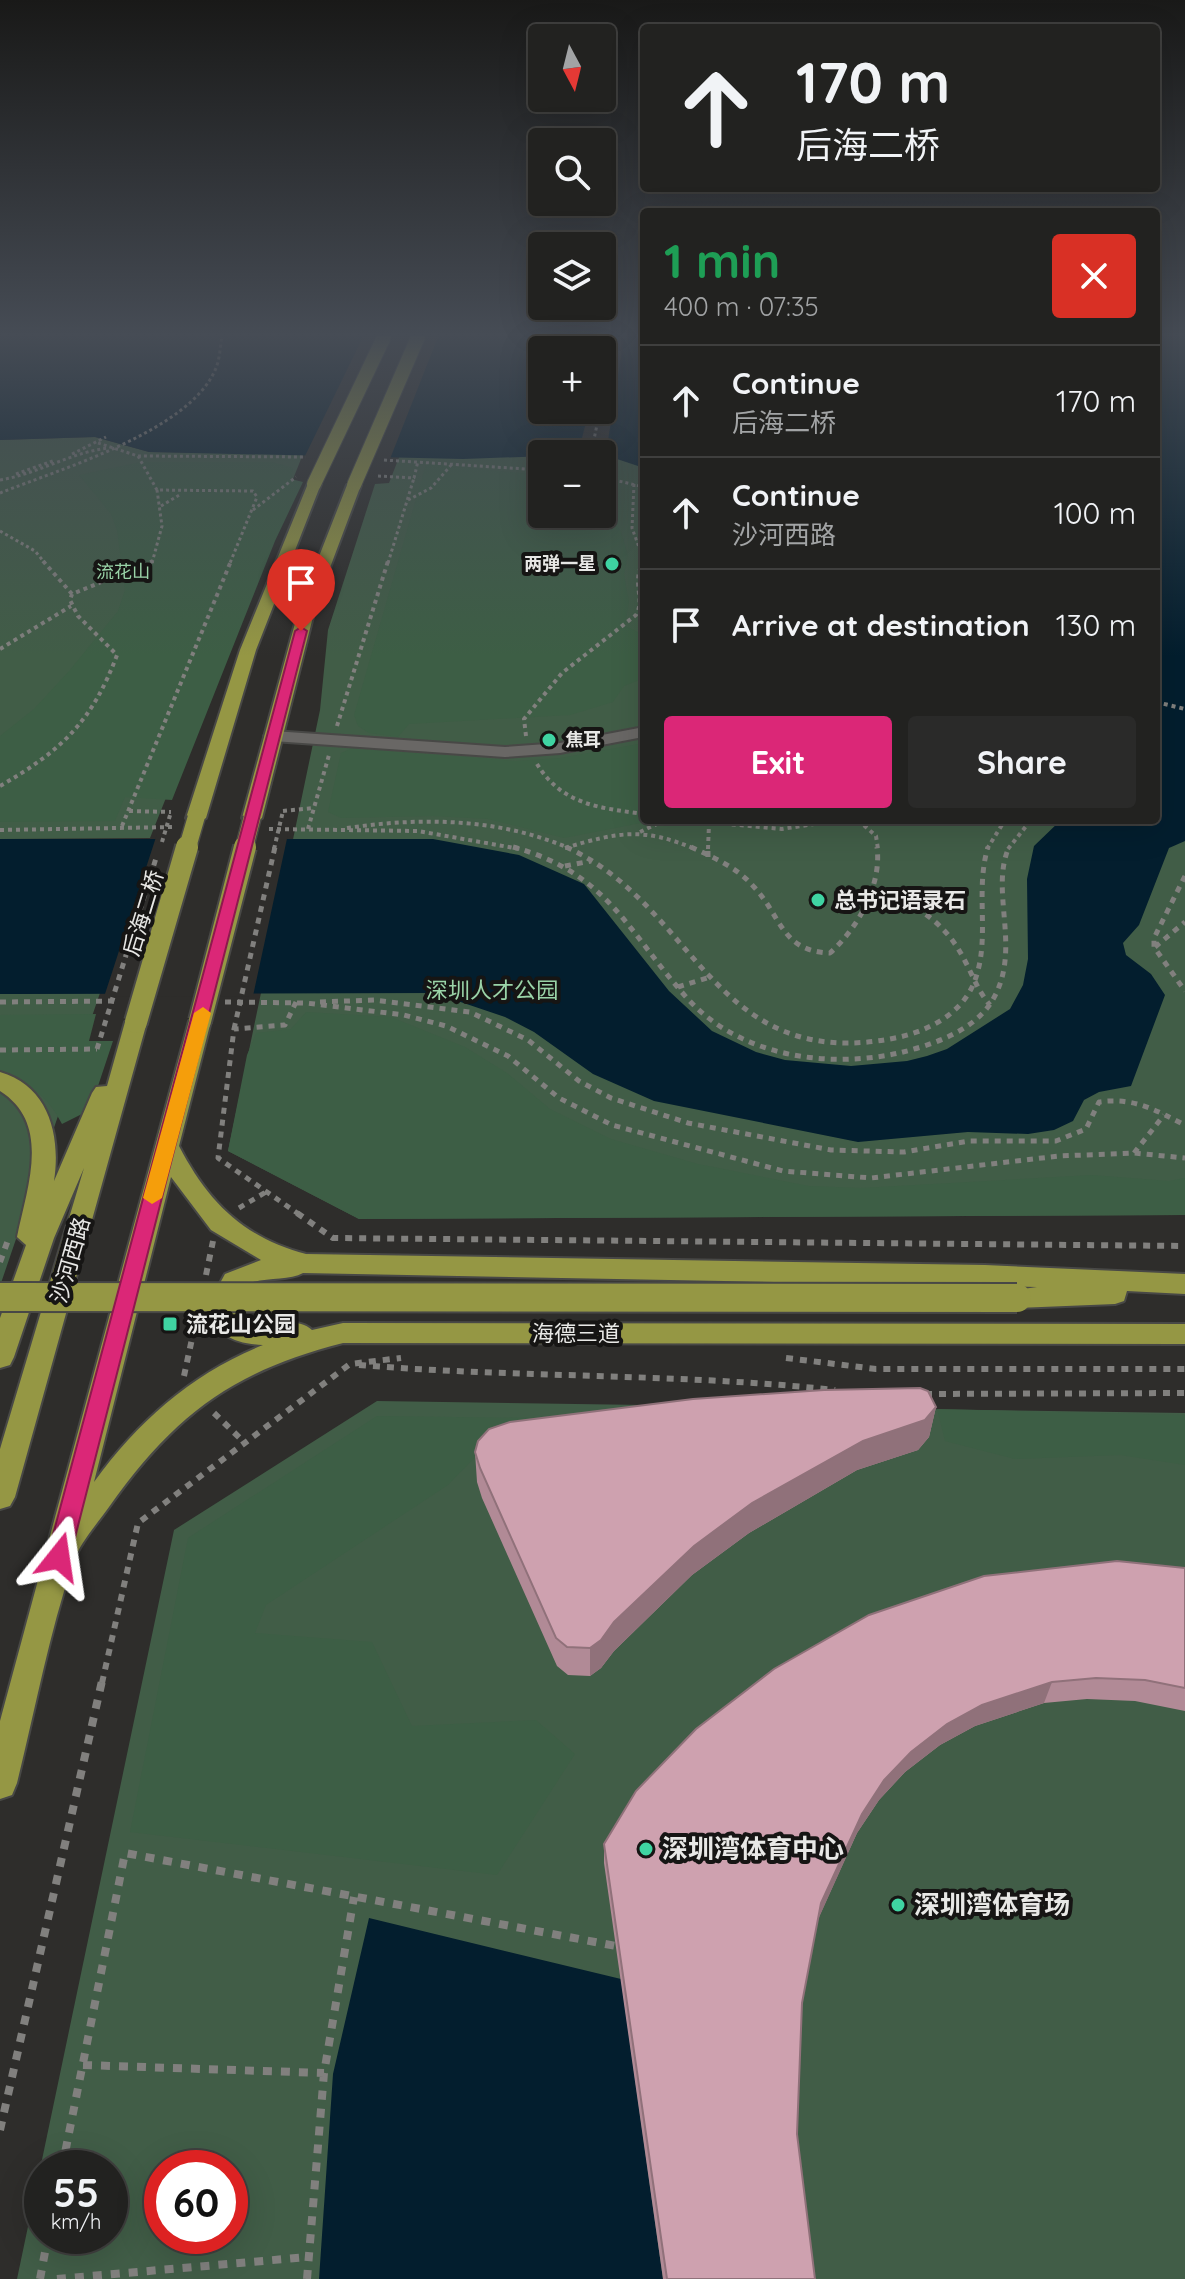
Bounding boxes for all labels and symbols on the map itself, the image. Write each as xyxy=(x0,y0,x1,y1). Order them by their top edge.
north arrow xyxy=(528,24,616,112)
pin xyxy=(267,549,335,631)
place label: 两弹一星 xyxy=(524,552,596,575)
marker: 两弹一星 xyxy=(603,555,621,573)
park label: 流花山 xyxy=(96,560,150,583)
place label: 焦耳 xyxy=(565,728,601,751)
marker: 焦耳 xyxy=(540,731,558,749)
street label: 后海二桥 xyxy=(117,867,169,959)
place label: 总书记语录石 xyxy=(834,886,966,914)
marker: 总书记语录石 xyxy=(809,891,827,909)
park label: 深圳人才公园 xyxy=(426,976,558,1004)
street label: 沙河西路 xyxy=(44,1214,96,1306)
place label: 流花山公园 xyxy=(186,1310,296,1338)
marker: 流花山公园 xyxy=(161,1315,179,1333)
street label: 海德三道 xyxy=(532,1319,620,1347)
position arrow xyxy=(17,1515,101,1599)
place label: 深圳湾体育中心 xyxy=(662,1832,844,1865)
marker: 深圳湾体育中心 xyxy=(637,1840,655,1858)
place label: 深圳湾体育场 xyxy=(914,1888,1070,1921)
marker: 深圳湾体育场 xyxy=(889,1896,907,1914)
speed limit sign: 60 xyxy=(144,2150,248,2254)

